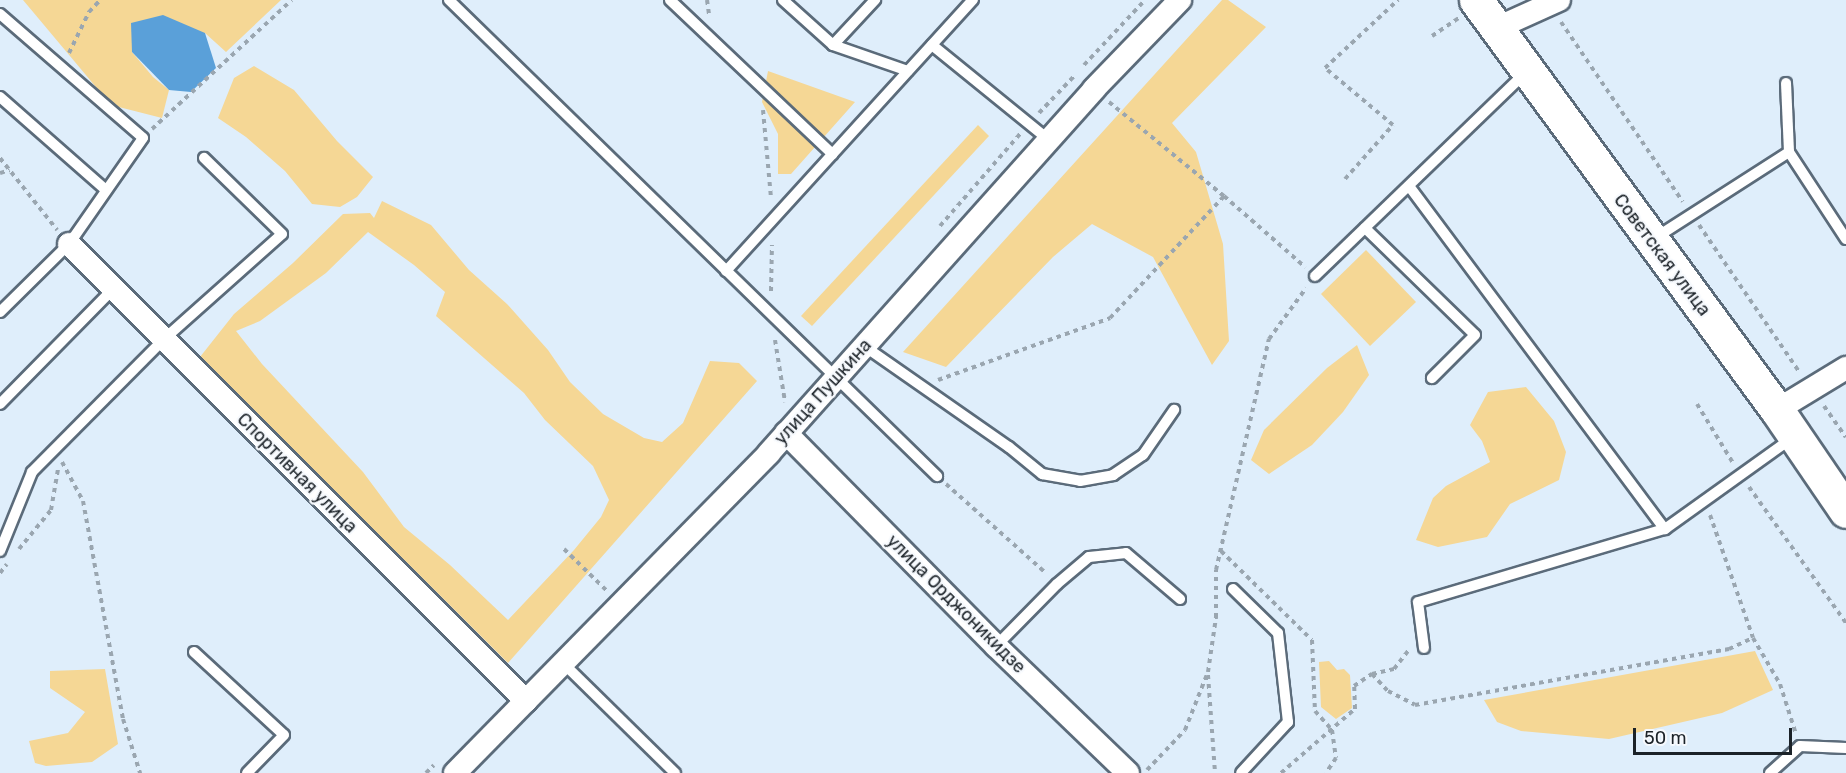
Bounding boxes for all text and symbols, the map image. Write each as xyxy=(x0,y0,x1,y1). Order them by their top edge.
street label: Советская улица xyxy=(1609,190,1715,320)
street label: улица Пушкина xyxy=(770,335,876,449)
street label: Спортивная улица xyxy=(232,408,362,538)
street label: улица Орджоникидзе xyxy=(882,530,1030,678)
scale bar xyxy=(1636,716,1795,754)
text: 50 m xyxy=(1644,727,1687,749)

